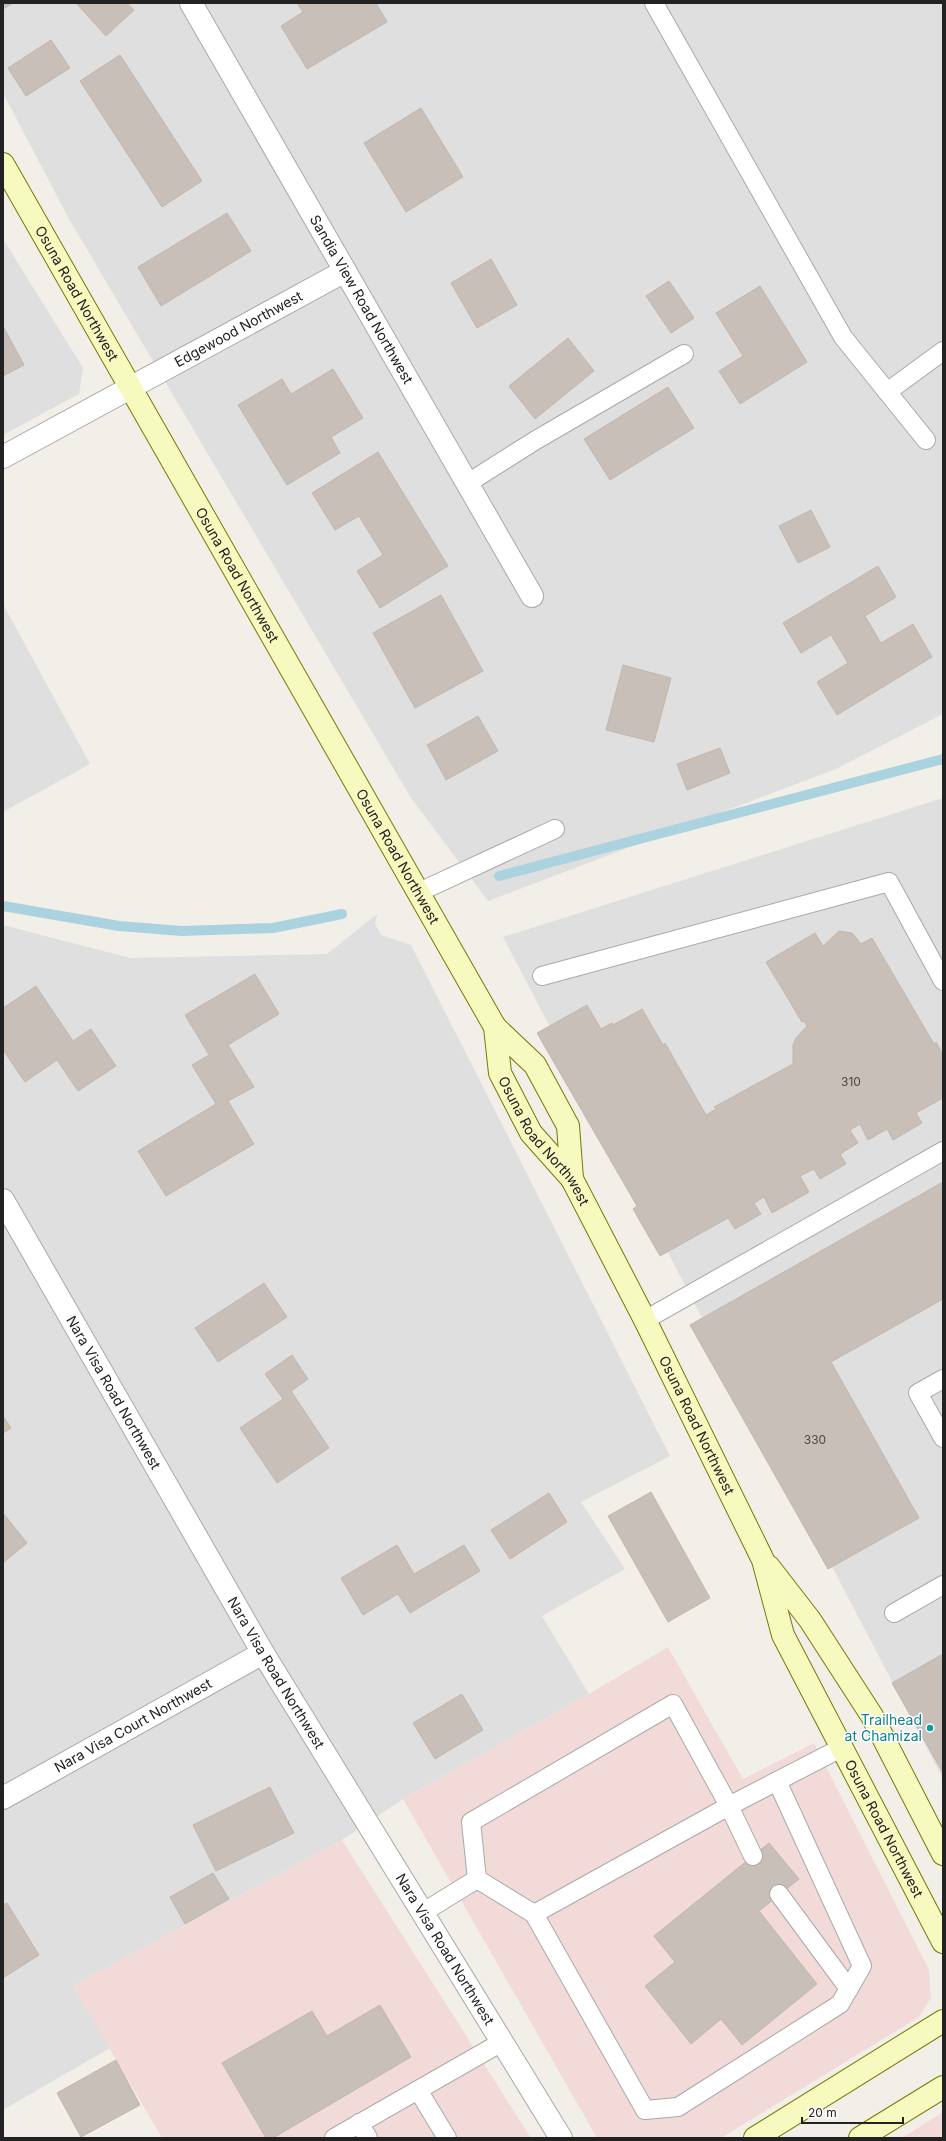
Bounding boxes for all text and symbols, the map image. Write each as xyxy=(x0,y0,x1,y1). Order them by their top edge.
street label: Sandia View Road Northwest xyxy=(307,212,417,387)
street label: Osuna Road Northwest xyxy=(32,223,123,364)
street label: Edgewood Northwest xyxy=(171,287,305,370)
street label: Osuna Road Northwest xyxy=(192,504,283,646)
street label: Osuna Road Northwest xyxy=(353,785,444,927)
street label: Osuna Road Northwest xyxy=(495,1073,593,1208)
house number: 310 xyxy=(841,1074,861,1089)
street label: Nara Visa Road Northwest xyxy=(63,1312,165,1472)
street label: Osuna Road Northwest xyxy=(656,1353,739,1498)
house number: 330 xyxy=(804,1432,826,1447)
street label: Nara Visa Road Northwest xyxy=(224,1594,329,1752)
street label: Nara Visa Court Northwest xyxy=(51,1674,215,1776)
place label: Trailhead at Chamizal xyxy=(845,1711,922,1744)
marker: Trailhead at Chamizal xyxy=(925,1723,935,1733)
street label: Osuna Road Northwest xyxy=(841,1757,927,1900)
street label: Nara Visa Road Northwest xyxy=(393,1870,499,2028)
scale bar xyxy=(802,2099,903,2125)
text: 20 m xyxy=(808,2105,837,2120)

